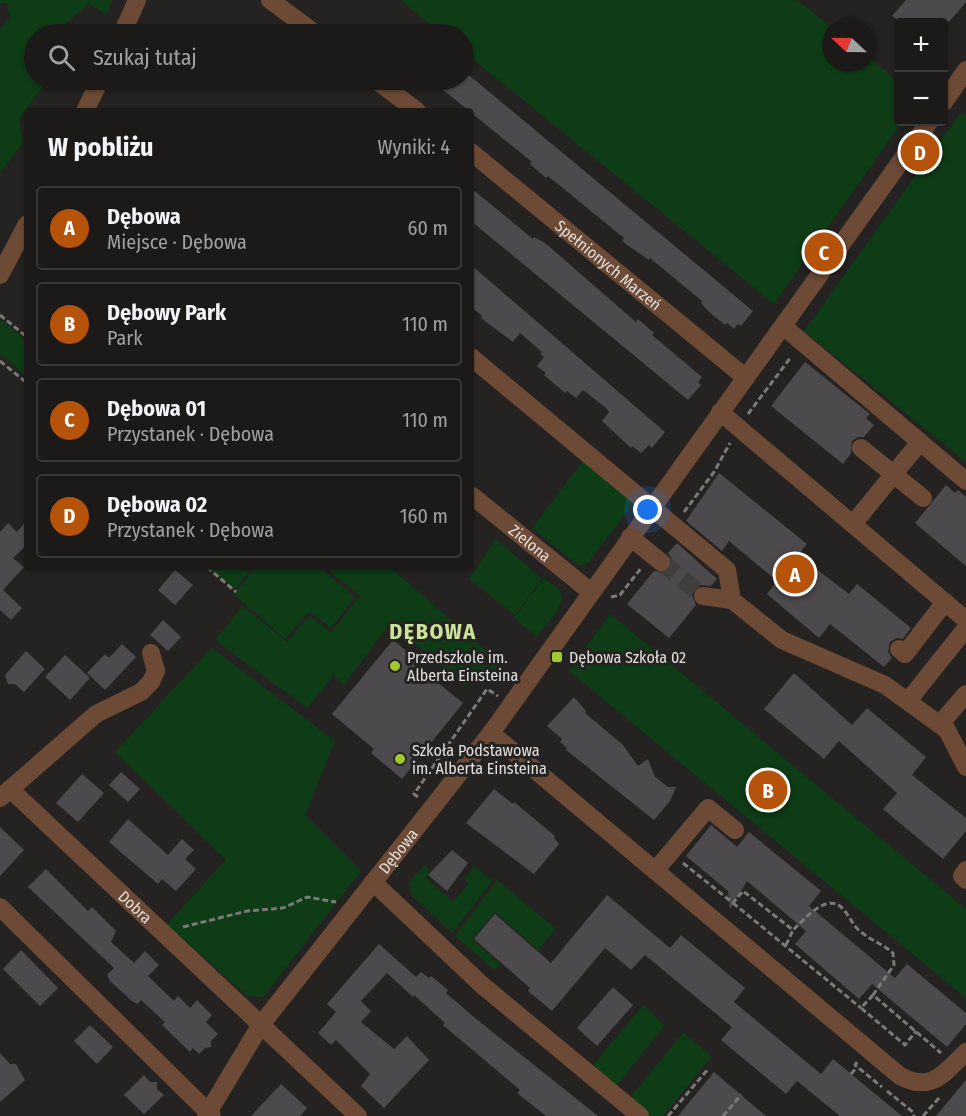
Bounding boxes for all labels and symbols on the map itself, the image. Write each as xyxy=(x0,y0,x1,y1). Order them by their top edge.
north arrow xyxy=(822,18,876,72)
pin: D xyxy=(900,130,940,174)
street label: Spełnionych Marzeń xyxy=(552,216,665,314)
pin: C xyxy=(804,230,844,274)
your location xyxy=(633,495,662,524)
street label: Zielona xyxy=(505,520,555,565)
pin: A xyxy=(776,552,814,596)
district label: DĘBOWA xyxy=(389,618,477,645)
place label: Przedszkole im. Alberta Einsteina xyxy=(407,648,519,685)
place label: Dębowa Szkoła 02 xyxy=(569,648,686,667)
marker: Dębowa Szkoła 02 xyxy=(550,650,564,664)
marker: Przedszkole im. Alberta Einsteina xyxy=(388,659,402,673)
place label: Szkoła Podstawowa im. Alberta Einsteina xyxy=(412,741,547,778)
marker: Szkoła Podstawowa im. Alberta Einsteina xyxy=(393,752,407,766)
pin: B xyxy=(748,768,788,812)
street label: Dębowa xyxy=(374,824,422,877)
street label: Dobra xyxy=(115,886,156,927)

